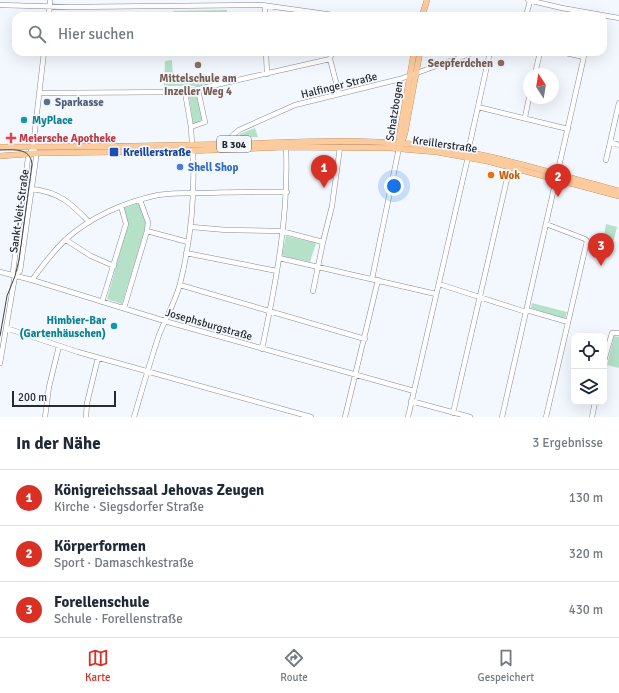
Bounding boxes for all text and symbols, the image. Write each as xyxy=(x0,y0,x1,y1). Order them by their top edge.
search box xyxy=(12,12,607,56)
icon: search xyxy=(26,23,48,45)
text: Hier suchen xyxy=(58,25,134,43)
place label: Seepferdchen xyxy=(428,57,493,70)
marker: Seepferdchen xyxy=(496,58,506,68)
marker: Mittelschule am Inzeller Weg 4 xyxy=(193,60,203,70)
north arrow xyxy=(523,68,559,104)
street label: Halfinger Straße xyxy=(300,70,379,101)
place label: Mittelschule am Inzeller Weg 4 xyxy=(159,72,237,98)
street label: Schatzbogen xyxy=(383,80,406,142)
place label: Sparkasse xyxy=(55,96,104,109)
marker: Sparkasse xyxy=(42,97,52,107)
place label: MyPlace xyxy=(32,114,73,127)
marker: MyPlace xyxy=(19,115,29,125)
place label: Meiersche Apotheke xyxy=(19,132,116,145)
marker: Meiersche Apotheke xyxy=(6,133,16,143)
street label: Kreillerstraße xyxy=(412,134,478,155)
road number: B 304 xyxy=(217,136,251,152)
marker: Kreillerstraße xyxy=(108,146,120,158)
place label: Kreillerstraße xyxy=(123,146,191,159)
pin: 1 xyxy=(311,155,337,188)
place label: Shell Shop xyxy=(188,161,239,174)
marker: Shell Shop xyxy=(175,162,185,172)
pin: 2 xyxy=(545,164,571,197)
street label: Sankt-Veit-Straße xyxy=(7,168,32,254)
place label: Wok xyxy=(499,169,520,182)
marker: Wok xyxy=(486,170,496,180)
your location xyxy=(384,176,404,196)
pin: 3 xyxy=(588,233,614,266)
street label: Josephsburgstraße xyxy=(164,306,254,343)
place label: Himbier-Bar (Gartenhäuschen) xyxy=(19,314,107,340)
marker: Himbier-Bar (Gartenhäuschen) xyxy=(109,321,119,331)
map controls xyxy=(571,333,607,405)
button: locate xyxy=(571,333,607,369)
button: layers xyxy=(571,369,607,405)
scale bar xyxy=(12,389,116,408)
text: 200 m xyxy=(18,391,47,404)
text: In der Nähe xyxy=(16,433,101,454)
text: 3 Ergebnisse xyxy=(532,435,603,451)
text: Königreichssaal Jehovas Zeugen xyxy=(54,481,264,499)
text: 1 xyxy=(25,490,33,506)
text: 130 m xyxy=(569,490,603,506)
text: Kirche · Siegsdorfer Straße xyxy=(54,499,204,515)
text: Körperformen xyxy=(54,537,146,555)
text: 2 xyxy=(25,546,33,562)
text: 320 m xyxy=(569,546,603,562)
text: Sport · Damaschkestraße xyxy=(54,555,194,571)
text: Forellenschule xyxy=(54,593,149,611)
text: 3 xyxy=(25,602,33,618)
text: 430 m xyxy=(569,602,603,618)
text: Schule · Forellenstraße xyxy=(54,611,183,627)
tab: Karte xyxy=(85,647,111,684)
tab: Route xyxy=(280,647,308,684)
tab: Gespeichert xyxy=(478,647,534,684)

